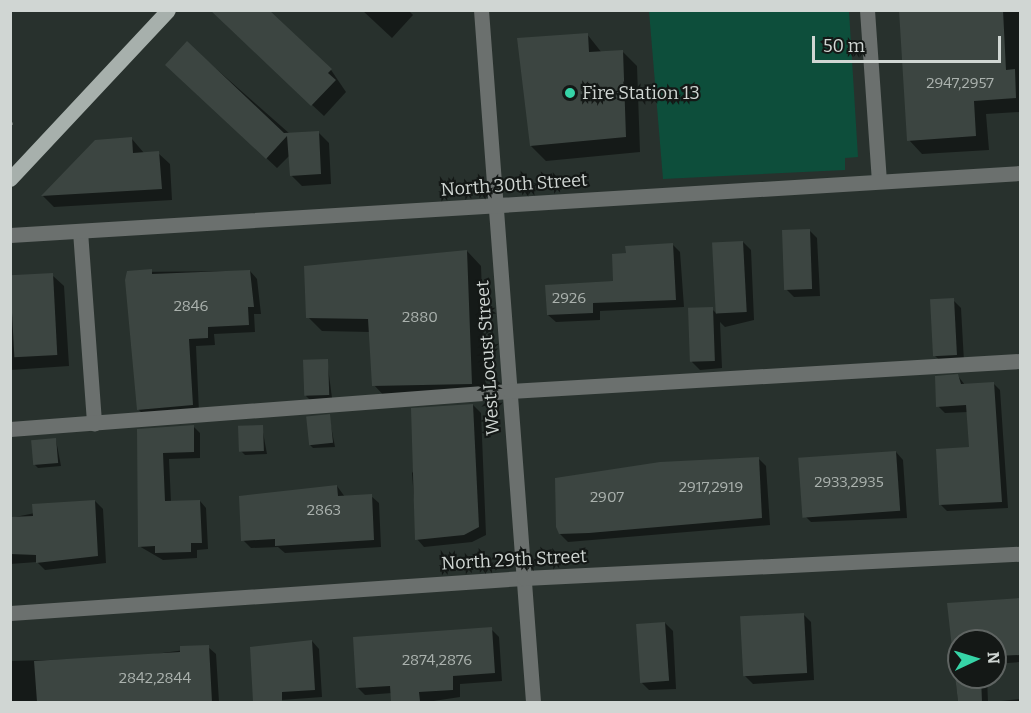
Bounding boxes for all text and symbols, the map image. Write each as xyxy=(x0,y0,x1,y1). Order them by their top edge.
scale bar xyxy=(815,24,1004,62)
text: 50 m xyxy=(823,35,865,57)
house number: 2947,2957 xyxy=(926,75,994,93)
place label: Fire Station 13 xyxy=(582,82,700,104)
marker: Fire Station 13 xyxy=(563,86,577,100)
street label: North 30th Street xyxy=(440,169,588,201)
street label: West Locust Street xyxy=(472,280,504,436)
house number: 2926 xyxy=(552,290,586,308)
house number: 2846 xyxy=(174,298,208,316)
house number: 2880 xyxy=(402,309,438,327)
house number: 2933,2935 xyxy=(814,474,884,492)
house number: 2917,2919 xyxy=(679,479,743,497)
house number: 2907 xyxy=(590,489,624,507)
house number: 2863 xyxy=(307,502,341,520)
street label: North 29th Street xyxy=(441,545,587,575)
north arrow xyxy=(947,629,1007,689)
text: N xyxy=(984,651,1003,665)
house number: 2874,2876 xyxy=(402,652,472,670)
house number: 2842,2844 xyxy=(119,670,191,688)

